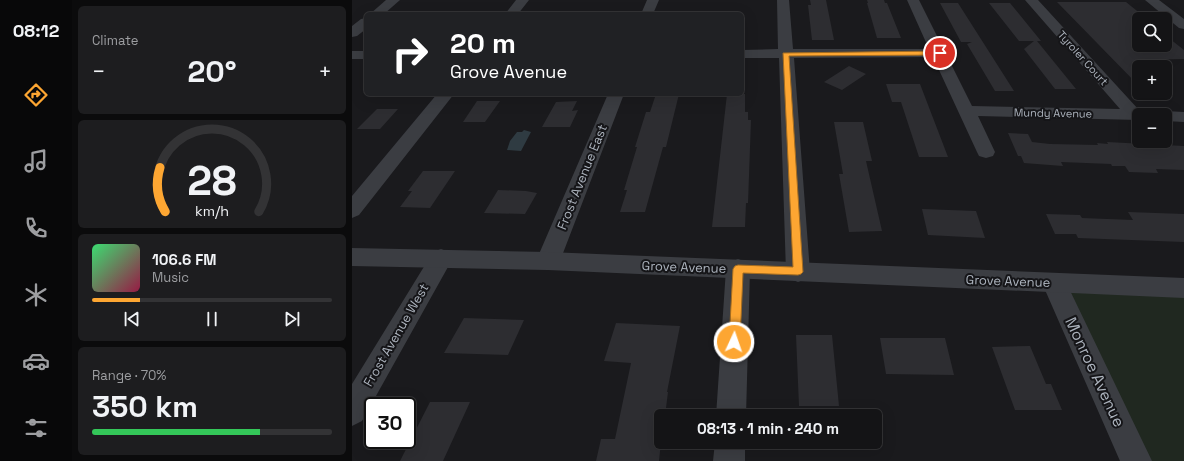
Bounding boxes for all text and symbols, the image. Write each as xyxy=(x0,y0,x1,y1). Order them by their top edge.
map controls xyxy=(1132,12,1172,148)
button: search xyxy=(1132,12,1172,52)
text: 08:12 xyxy=(13,19,59,42)
text: 20 m xyxy=(450,25,516,61)
icon: right xyxy=(384,28,436,80)
street label: Tyroler Court xyxy=(1055,28,1111,88)
text: Climate xyxy=(92,32,138,49)
pin xyxy=(923,36,957,70)
icon: arrive xyxy=(929,42,951,64)
text: 20° xyxy=(187,52,237,91)
text: − xyxy=(92,57,106,85)
text: + xyxy=(318,57,332,85)
text: Grove Avenue xyxy=(450,60,567,83)
button: + xyxy=(1132,60,1172,100)
icon: directions xyxy=(22,81,50,109)
street label: Mundy Avenue xyxy=(1014,105,1092,121)
button: − xyxy=(1132,108,1172,148)
street label: Frost Avenue East xyxy=(553,122,611,232)
icon: music xyxy=(22,147,50,175)
text: 28 xyxy=(187,153,237,206)
text: km/h xyxy=(195,201,229,219)
icon: phone xyxy=(22,214,50,242)
text: 106.6 FM xyxy=(152,250,216,269)
street label: Grove Avenue xyxy=(641,257,727,277)
text: Music xyxy=(152,269,189,286)
street label: Grove Avenue xyxy=(965,271,1051,291)
street label: Frost Avenue West xyxy=(360,280,432,390)
icon: climate xyxy=(22,281,50,309)
icon: previous xyxy=(121,308,143,330)
icon: pause xyxy=(201,308,223,330)
icon: next xyxy=(281,308,303,330)
street label: Monroe Avenue xyxy=(1060,314,1130,430)
position arrow xyxy=(713,321,755,363)
icon: car xyxy=(22,347,50,375)
text: Range · 70% xyxy=(92,367,166,384)
text: 350 km xyxy=(92,387,198,426)
speed limit sign: 30 xyxy=(364,397,416,449)
icon: filters xyxy=(22,414,50,442)
text: 08:13 · 1 min · 240 m xyxy=(697,419,839,438)

